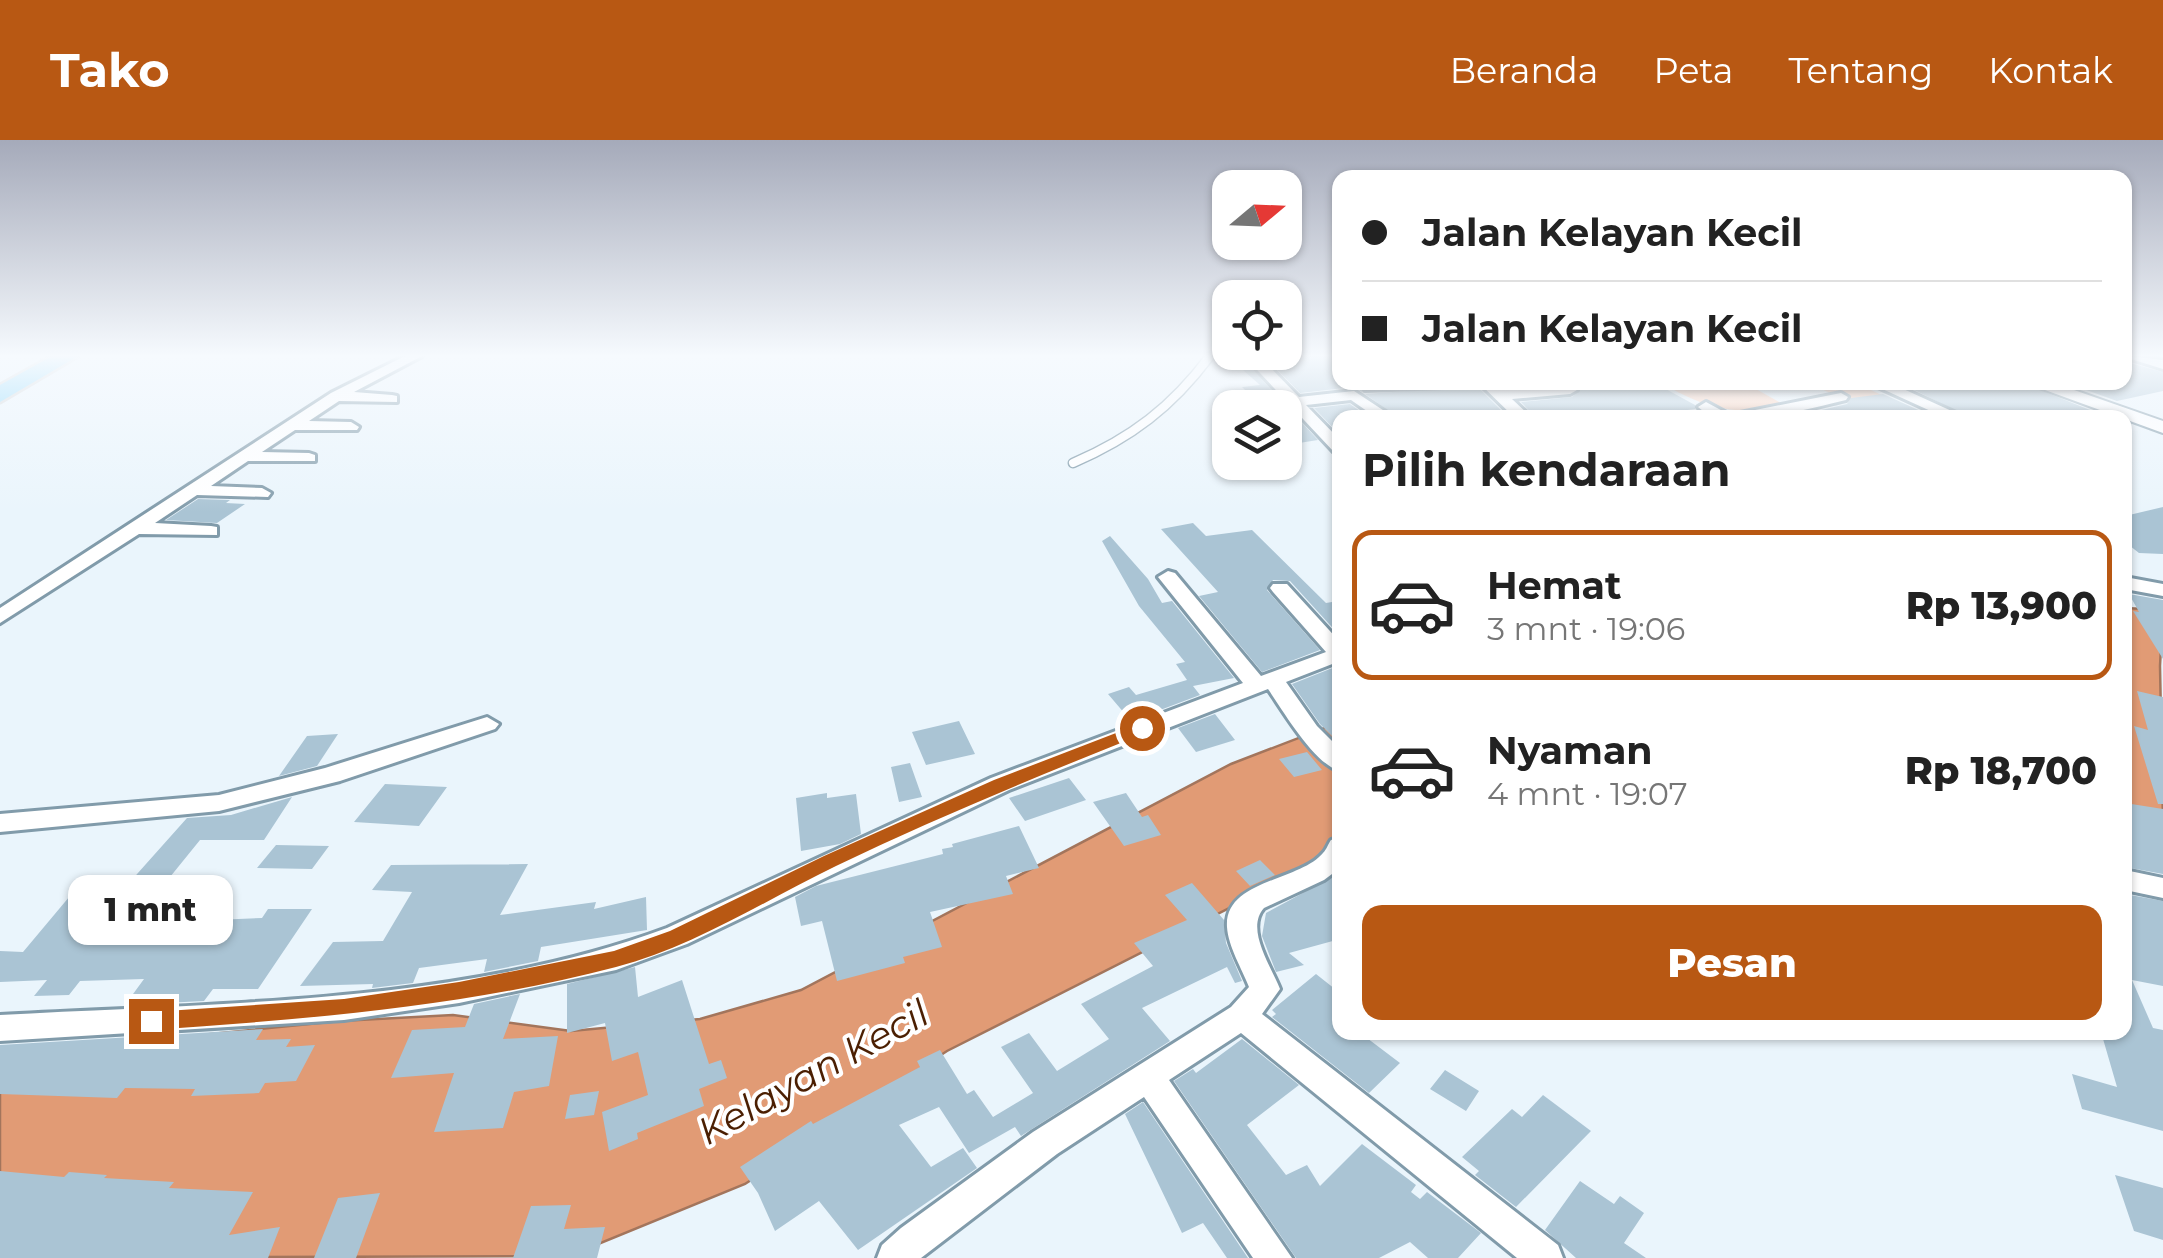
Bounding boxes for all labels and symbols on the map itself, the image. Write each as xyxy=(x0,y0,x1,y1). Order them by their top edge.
north arrow xyxy=(1212,170,1302,260)
route start xyxy=(1120,706,1165,751)
callout: 1 mnt xyxy=(68,876,234,946)
water label: Kelayan Kecil xyxy=(689,989,937,1155)
route end xyxy=(129,999,174,1044)

